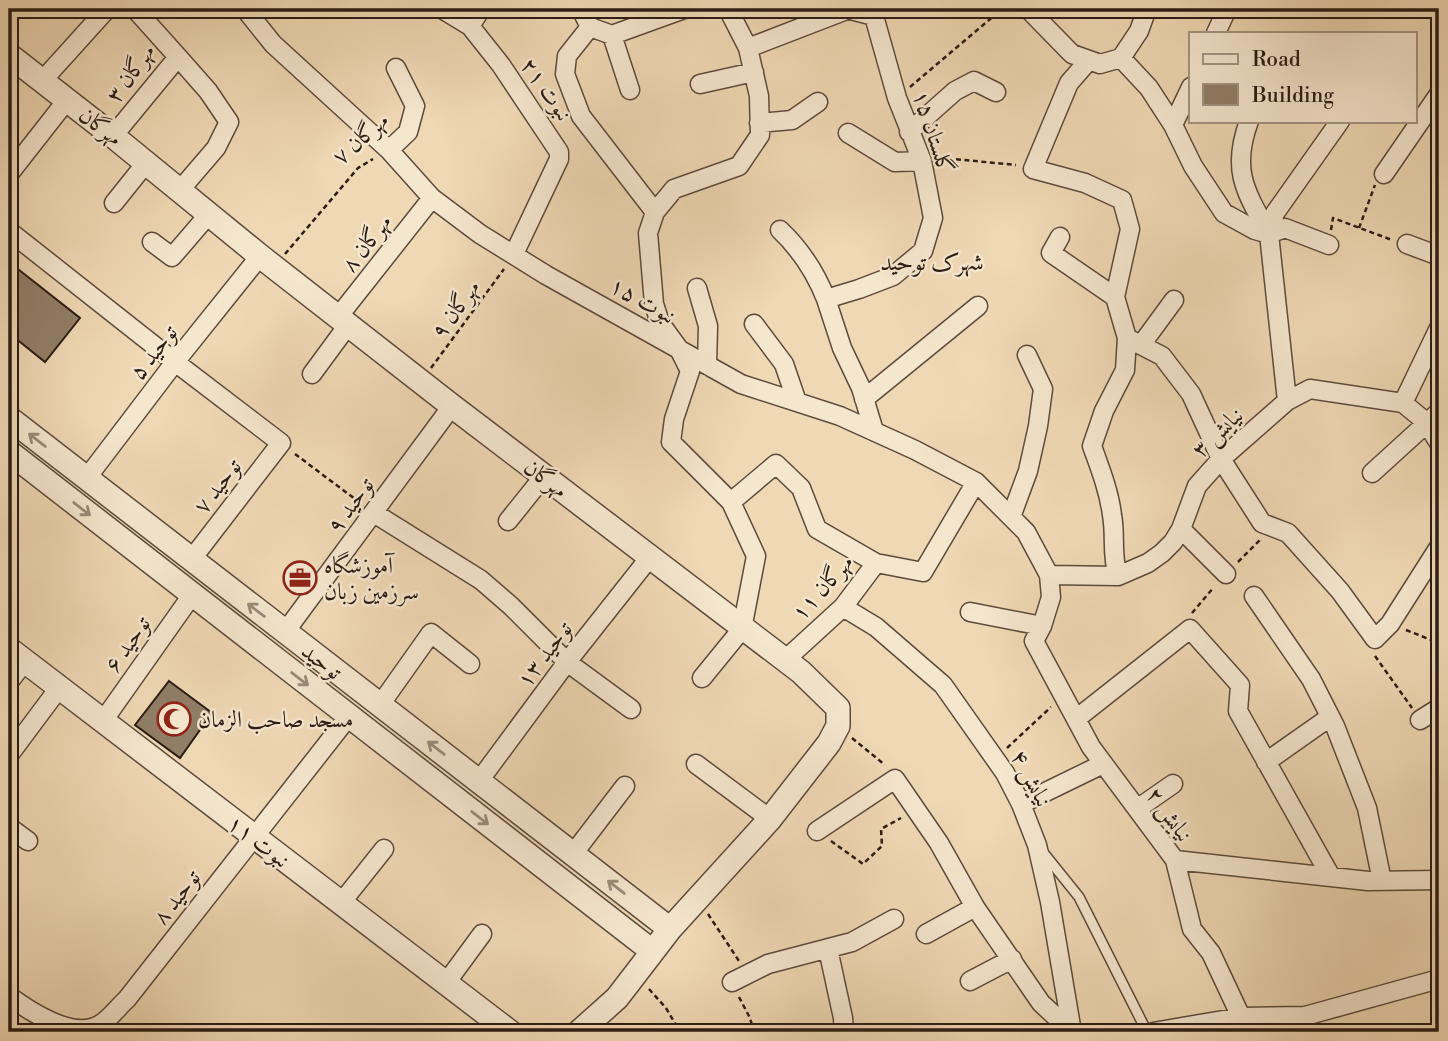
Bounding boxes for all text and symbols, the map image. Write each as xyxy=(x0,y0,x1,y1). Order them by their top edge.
legend xyxy=(1189,32,1416,122)
street label: مهرگان ۳ xyxy=(99,38,162,108)
text: Road xyxy=(1252,47,1301,73)
street label: نبوت ۲۱ xyxy=(514,52,578,127)
text: Building xyxy=(1251,83,1334,109)
street label: گلستان ۱۵ xyxy=(906,86,961,178)
street label: مهرگان xyxy=(73,100,129,153)
street label: مهرگان ۷ xyxy=(326,106,395,171)
street label: مهرگان ۸ xyxy=(335,208,398,278)
district label: شهرک توحید xyxy=(880,248,984,278)
street label: نبوت ۱۵ xyxy=(605,271,680,330)
street label: مهرگان ۹ xyxy=(424,274,487,344)
street label: توحید ۵ xyxy=(124,319,184,386)
street label: نیایش ۳ xyxy=(1186,402,1250,465)
one-way arrow xyxy=(29,432,47,447)
street label: مهرگان xyxy=(518,452,574,504)
street label: توحید ۷ xyxy=(188,453,248,520)
street label: توحید ۹ xyxy=(321,472,381,539)
one-way arrow xyxy=(73,501,91,516)
street label: مهرگان ۱۱ xyxy=(785,548,860,626)
place label: آموزشگاه سرزمین زبان xyxy=(324,551,419,607)
office icon: آموزشگاه سرزمین زبان xyxy=(281,559,319,597)
one-way arrow xyxy=(247,602,265,617)
street label: توحید ۶ xyxy=(99,611,157,678)
street label: توحید ۱۳ xyxy=(511,616,579,693)
street label: توحید xyxy=(295,637,348,687)
one-way arrow xyxy=(291,671,309,686)
mosque icon: مسجد صاحب الزمان xyxy=(155,700,193,738)
place label: مسجد صاحب الزمان xyxy=(198,706,353,735)
one-way arrow xyxy=(427,741,446,756)
street label: نیایش ۴ xyxy=(1004,745,1058,812)
street label: نیایش ۲ xyxy=(1139,782,1198,848)
street label: نبوت ۱۱ xyxy=(222,809,295,874)
one-way arrow xyxy=(471,810,489,825)
street label: توحید ۸ xyxy=(147,864,207,931)
one-way arrow xyxy=(608,879,626,894)

